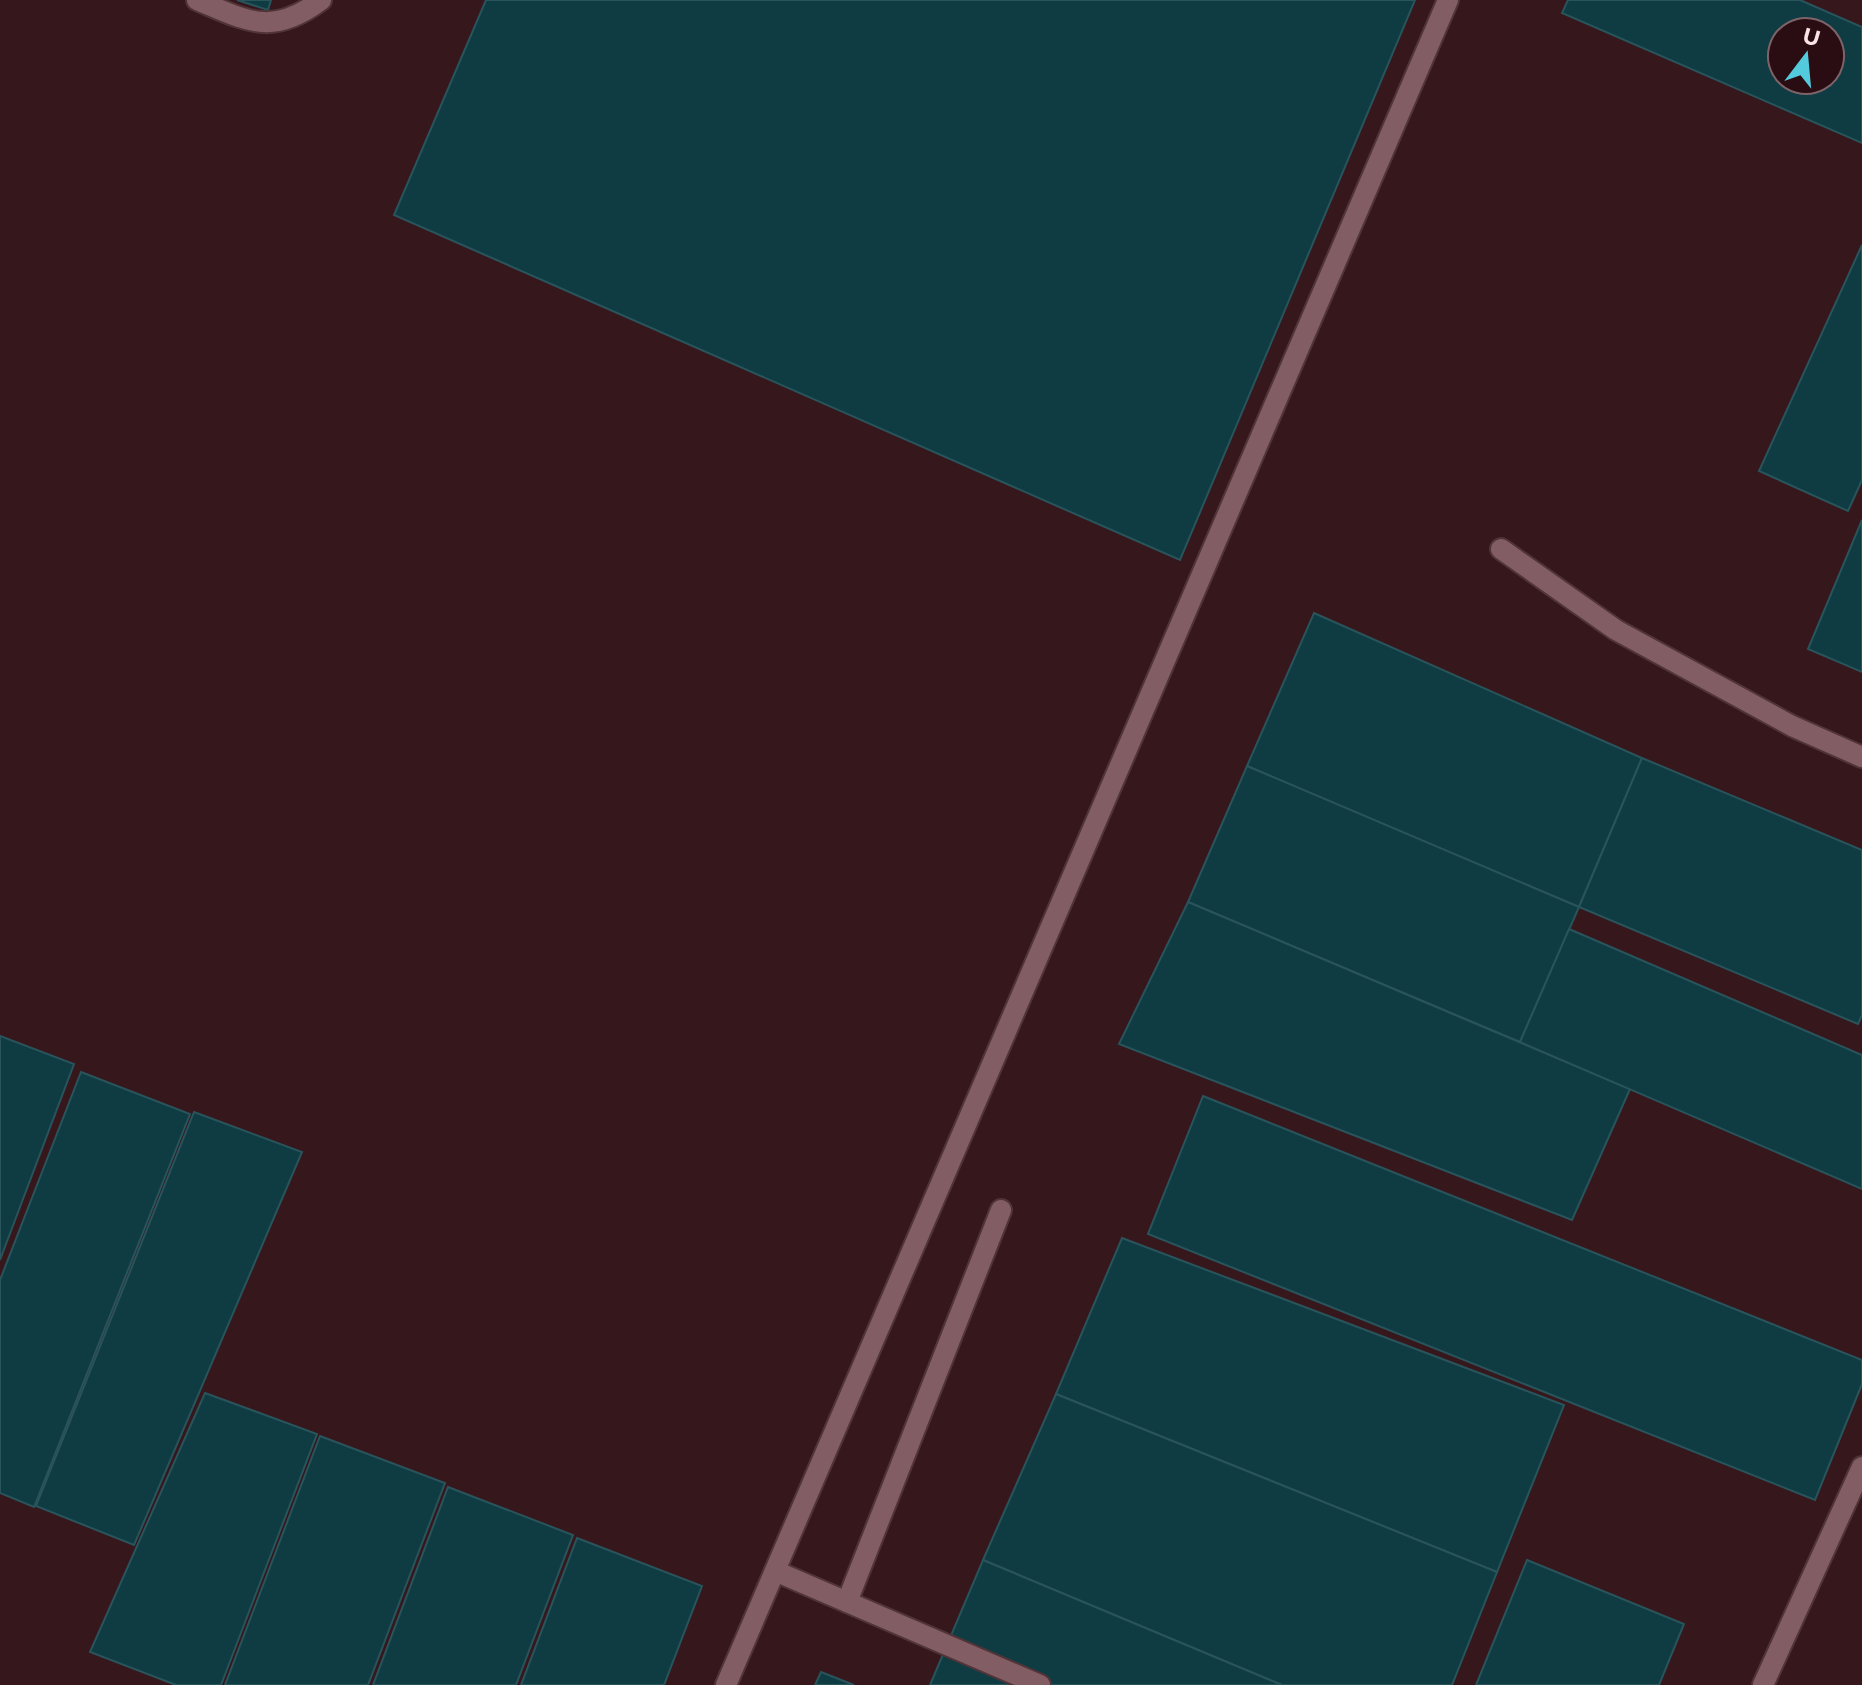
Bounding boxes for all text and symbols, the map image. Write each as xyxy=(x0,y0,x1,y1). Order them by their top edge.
north arrow xyxy=(1766,16,1846,96)
text: U xyxy=(1799,22,1823,53)

